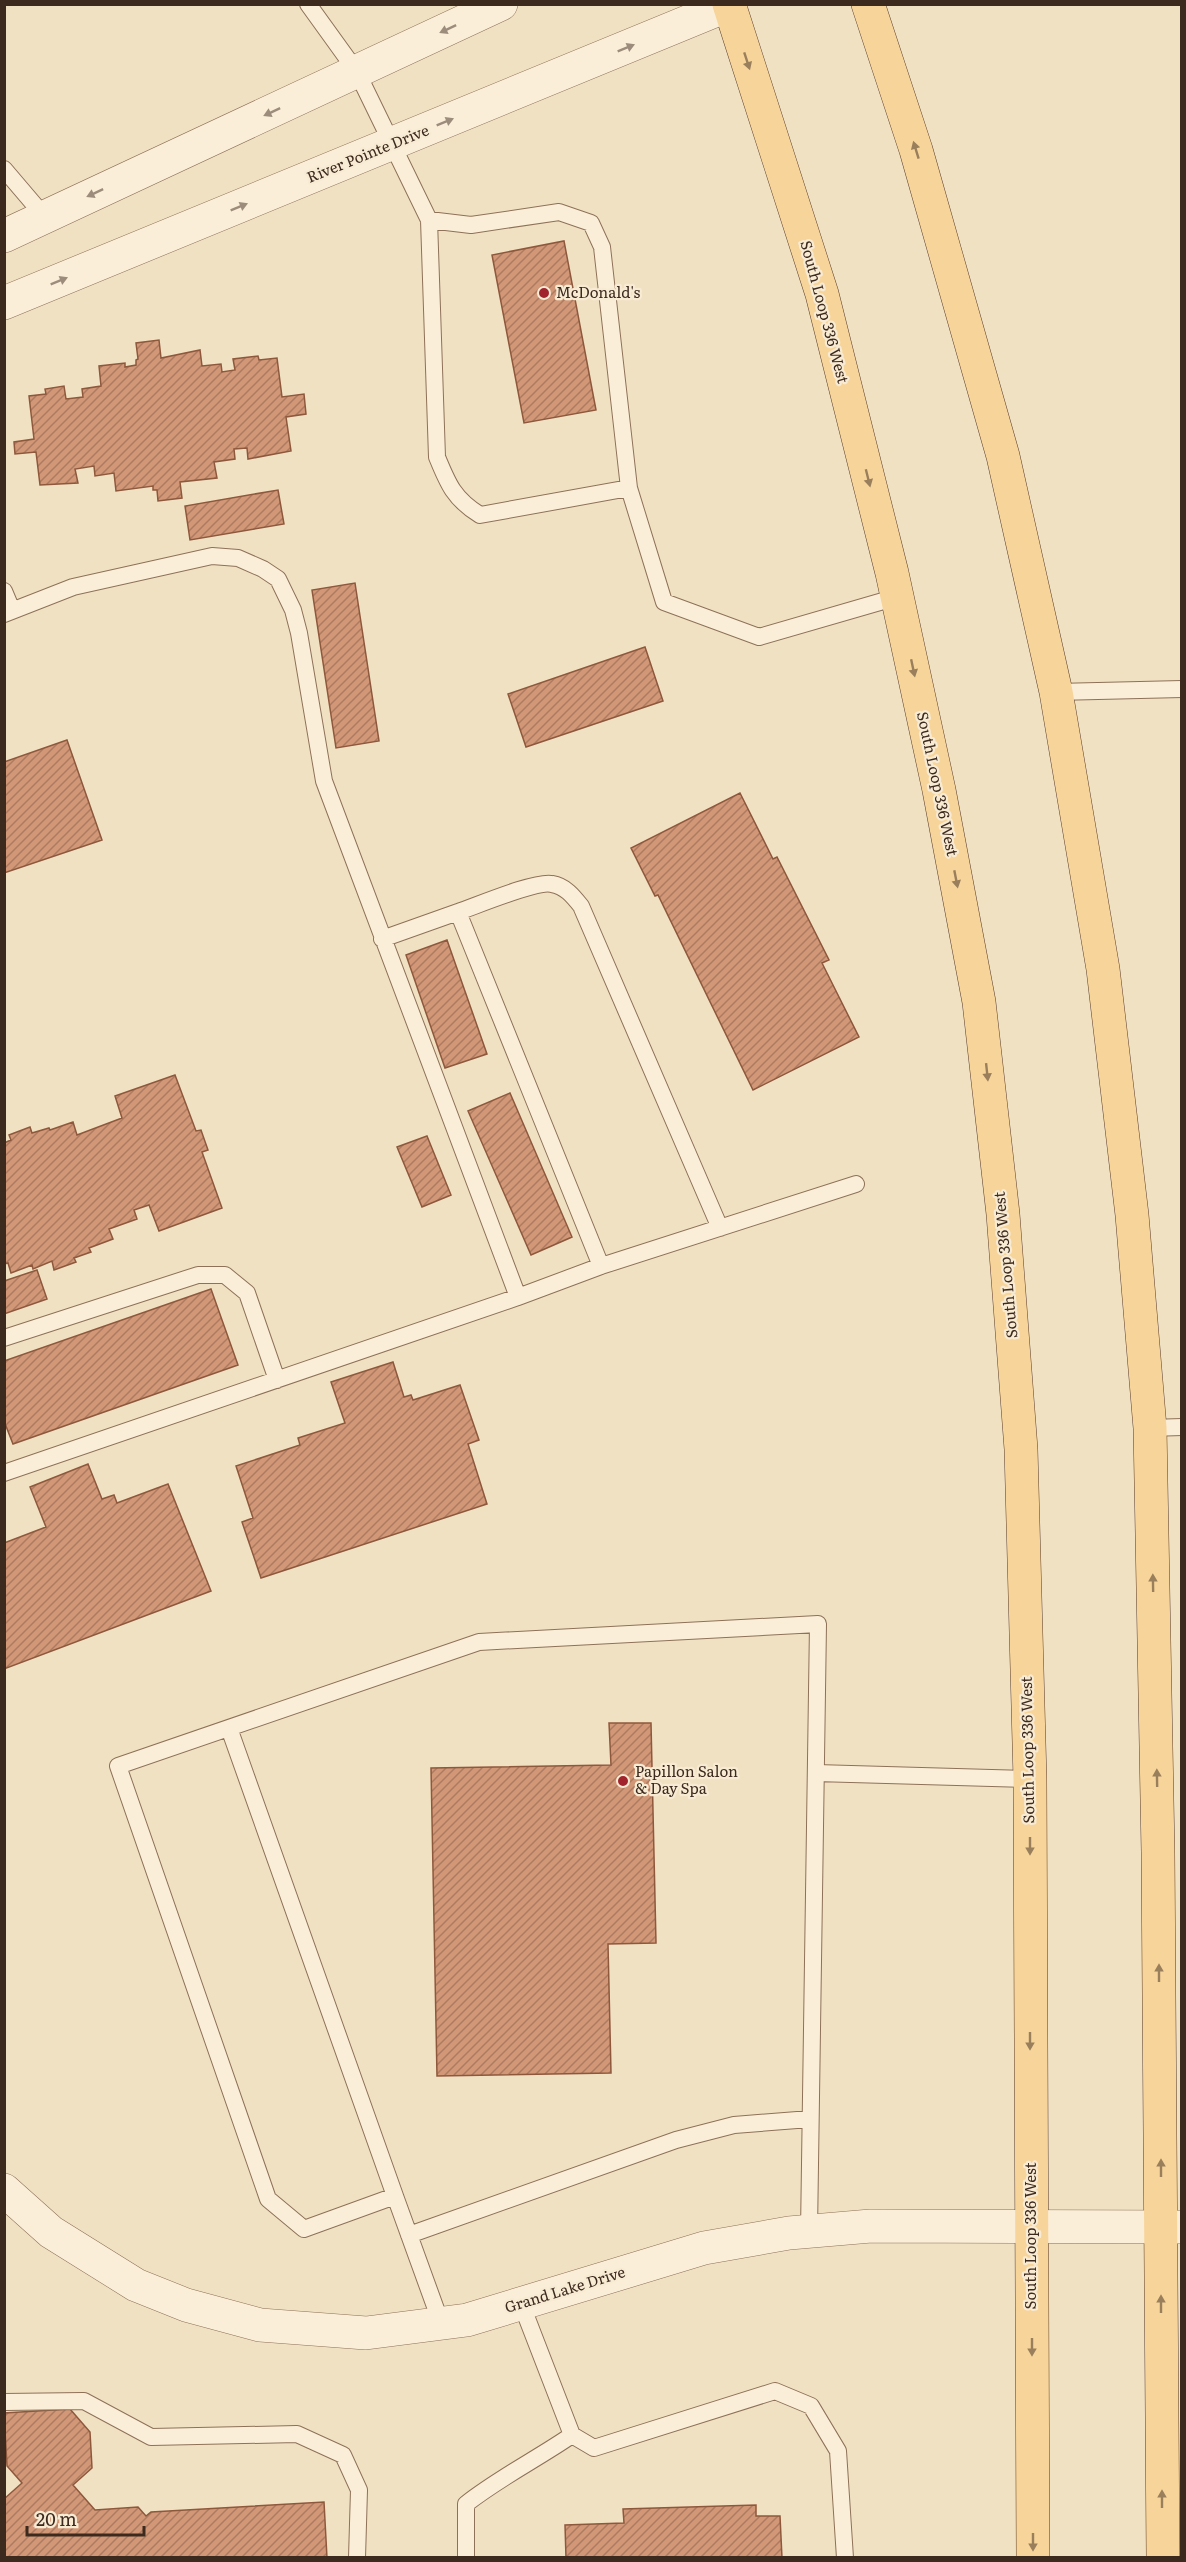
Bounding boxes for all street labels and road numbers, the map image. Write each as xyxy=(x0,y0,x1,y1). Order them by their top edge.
street label: River Pointe Drive xyxy=(303,117,432,188)
street label: South Loop 336 West xyxy=(795,238,856,386)
street label: South Loop 336 West xyxy=(912,709,965,858)
street label: South Loop 336 West xyxy=(987,1191,1022,1339)
street label: South Loop 336 West xyxy=(1014,1676,1039,1824)
street label: South Loop 336 West xyxy=(1018,2162,1041,2310)
street label: Grand Lake Drive xyxy=(501,2259,628,2318)

